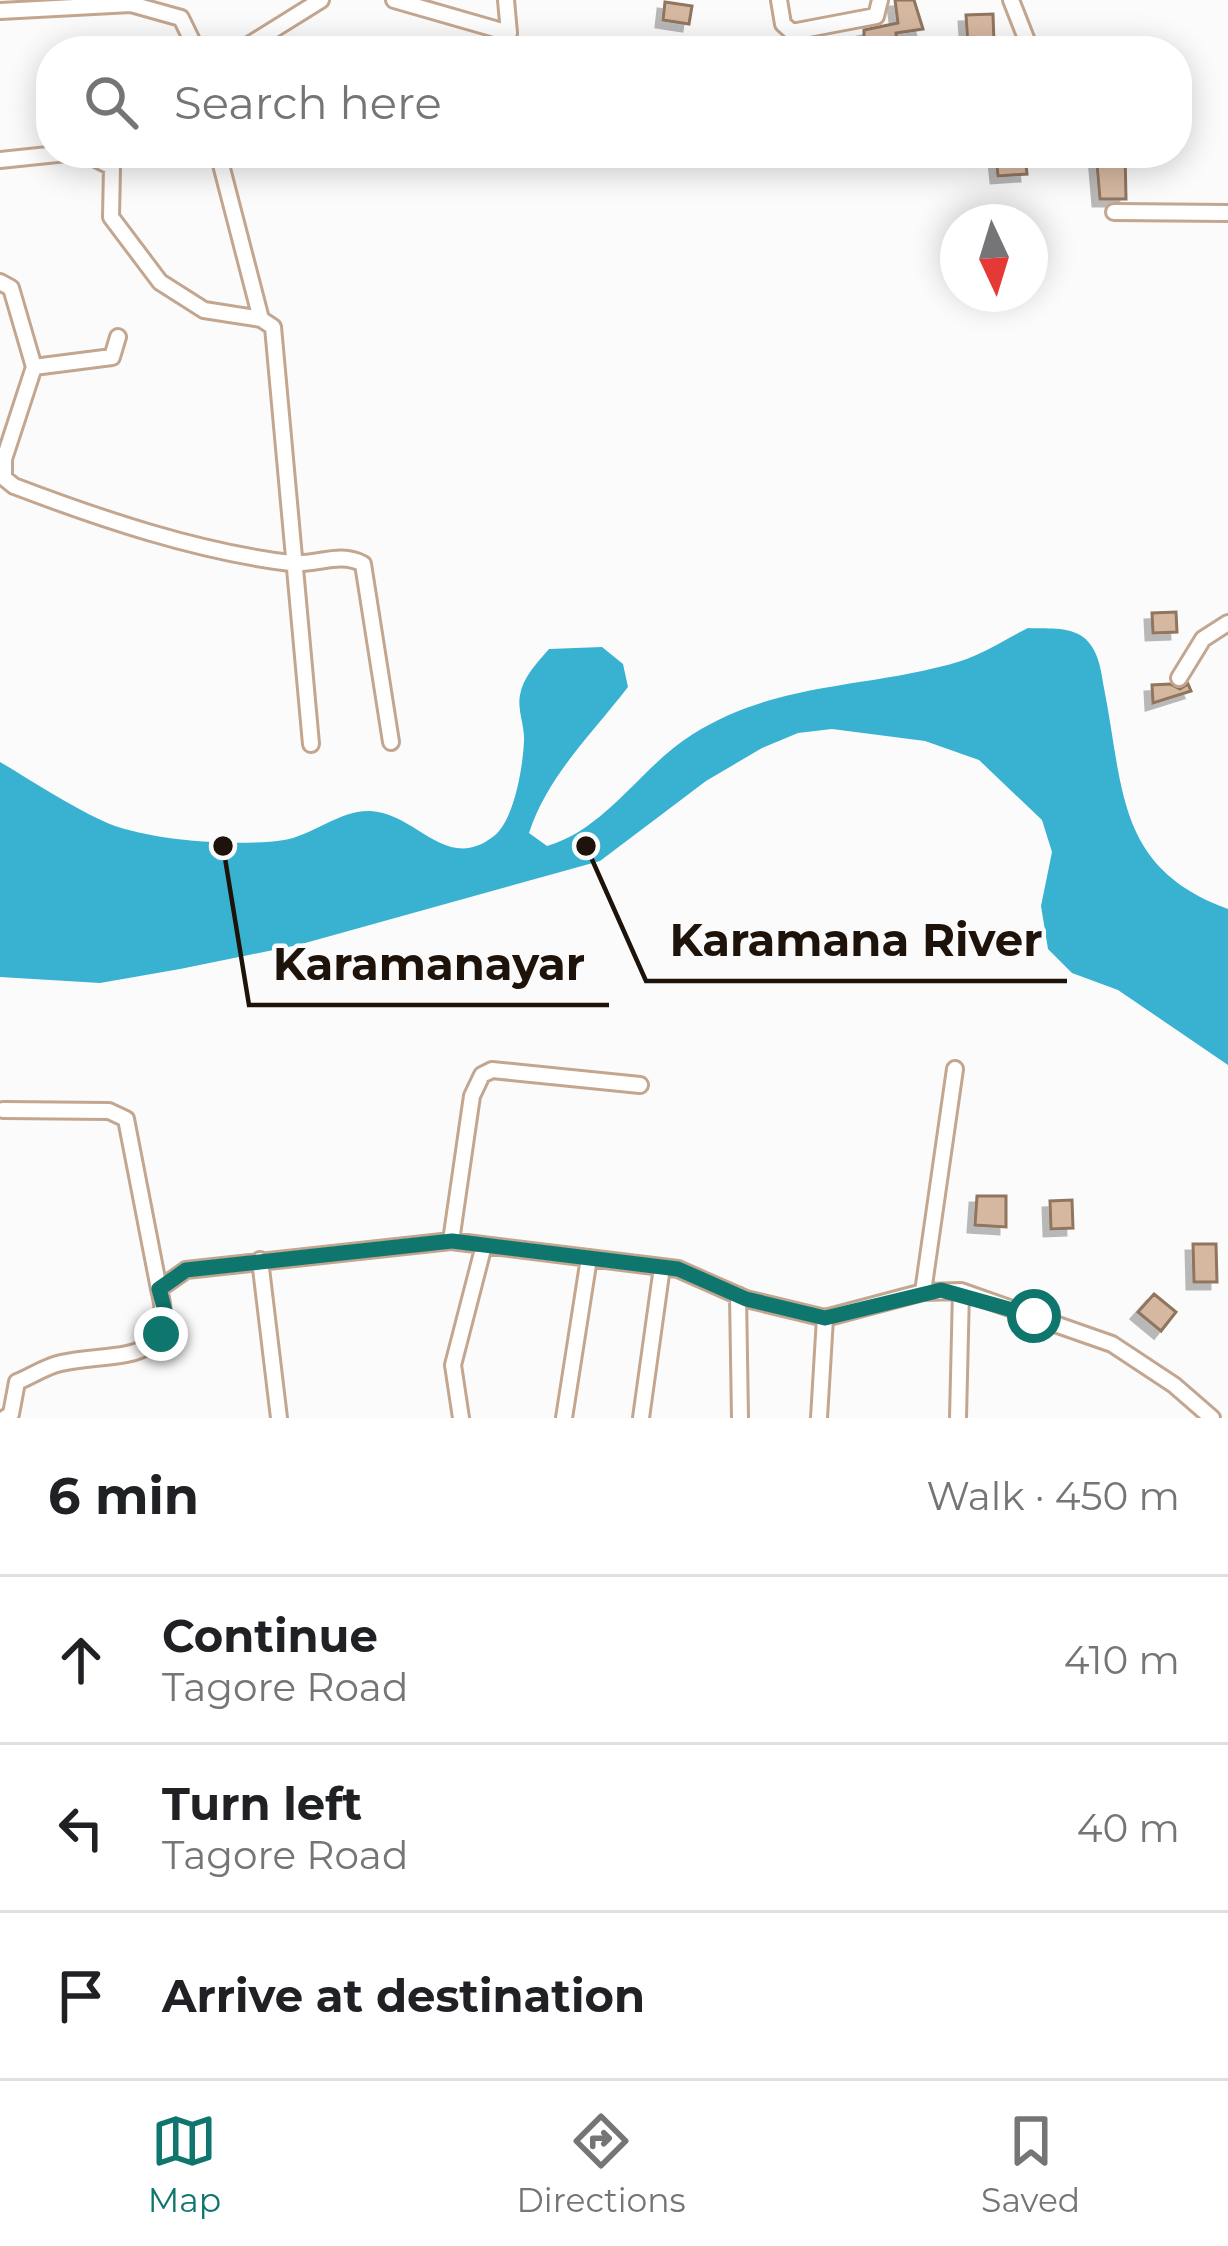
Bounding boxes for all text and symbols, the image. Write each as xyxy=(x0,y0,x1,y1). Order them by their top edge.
search box xyxy=(36,36,1192,168)
icon: search xyxy=(78,69,144,135)
text: Search here xyxy=(174,75,442,130)
north arrow xyxy=(940,204,1048,312)
callout: Karamana River xyxy=(646,900,1067,981)
text: Karamana River xyxy=(669,912,1043,967)
callout: Karamanayar xyxy=(249,924,609,1005)
text: Karamanayar xyxy=(273,936,585,991)
route start xyxy=(1007,1289,1061,1343)
route end xyxy=(134,1307,188,1361)
text: 6 min xyxy=(48,1465,199,1527)
text: Walk · 450 m xyxy=(927,1472,1180,1520)
text: Continue xyxy=(162,1608,378,1663)
icon: ahead xyxy=(48,1627,114,1693)
text: 410 m xyxy=(1064,1636,1180,1684)
text: Tagore Road xyxy=(162,1663,408,1711)
text: Turn left xyxy=(162,1776,362,1831)
icon: left xyxy=(48,1795,114,1861)
text: 40 m xyxy=(1077,1804,1180,1852)
text: Tagore Road xyxy=(162,1831,408,1879)
icon: arrive xyxy=(48,1963,114,2029)
text: Arrive at destination xyxy=(162,1968,645,2023)
tab: Map xyxy=(148,2108,221,2220)
tab: Directions xyxy=(517,2108,686,2220)
tab: Saved xyxy=(981,2108,1080,2220)

